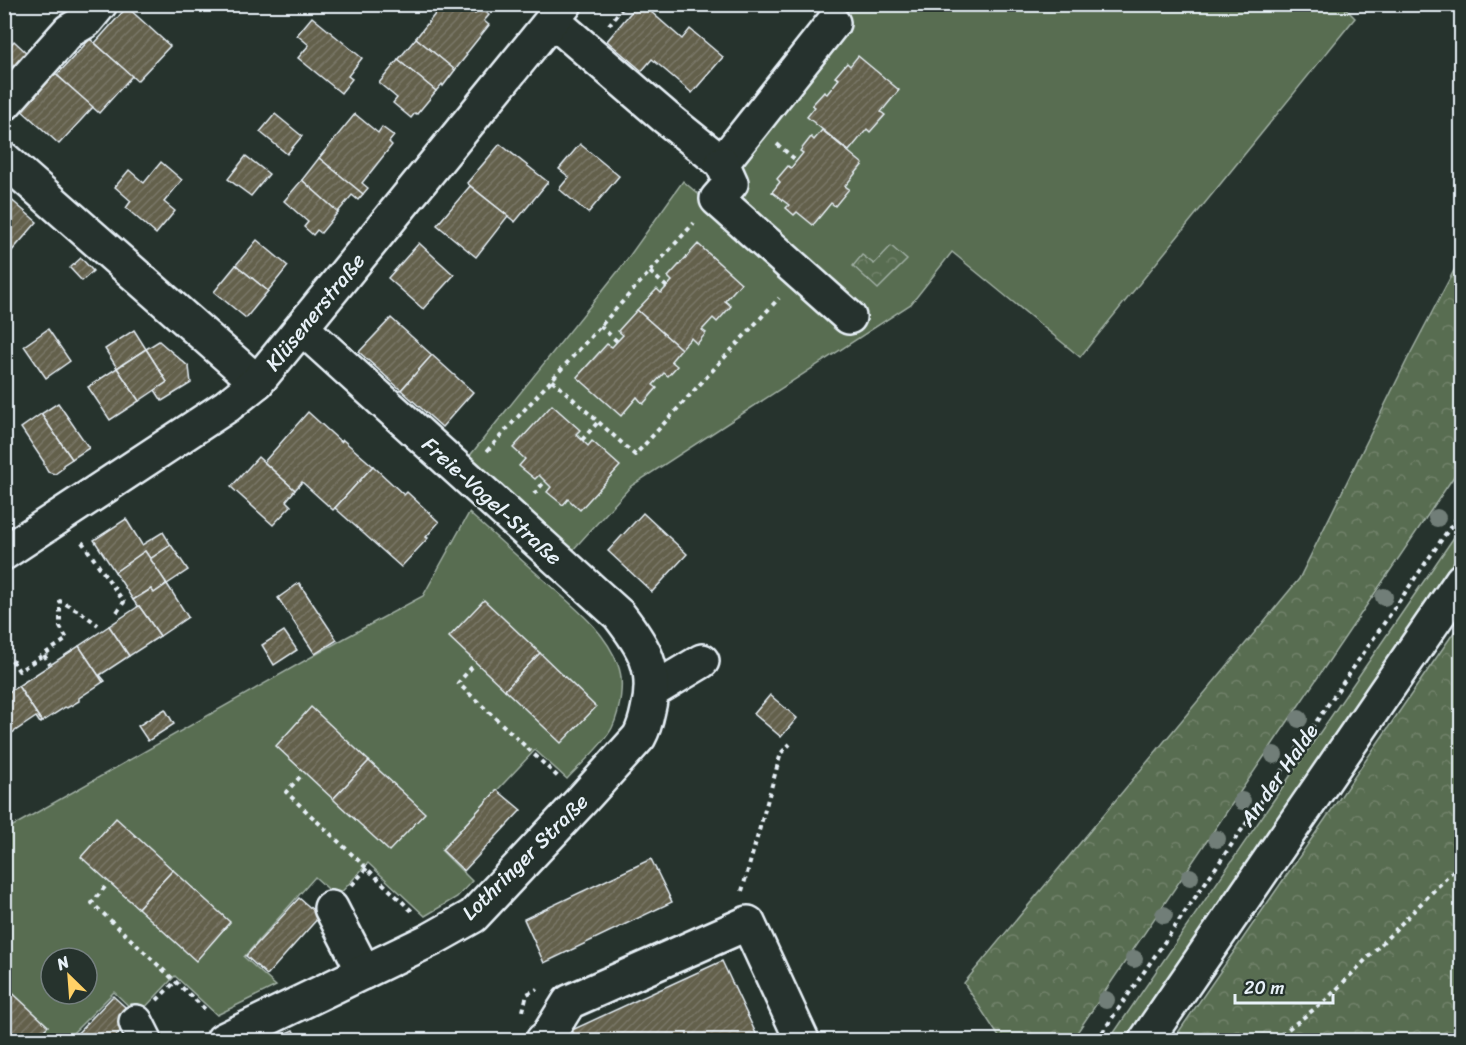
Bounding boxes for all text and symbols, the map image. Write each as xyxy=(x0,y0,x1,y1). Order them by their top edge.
street label: Klüsenerstraße xyxy=(255,244,375,380)
street label: Freie-Vogel-Straße xyxy=(413,427,571,575)
street label: An der Halde xyxy=(1229,715,1329,835)
street label: Lothringer Straße xyxy=(452,784,598,930)
north arrow xyxy=(39,946,99,1006)
text: N xyxy=(51,947,75,979)
scale bar xyxy=(1235,967,1332,1005)
text: 20 m xyxy=(1244,972,1284,1004)

